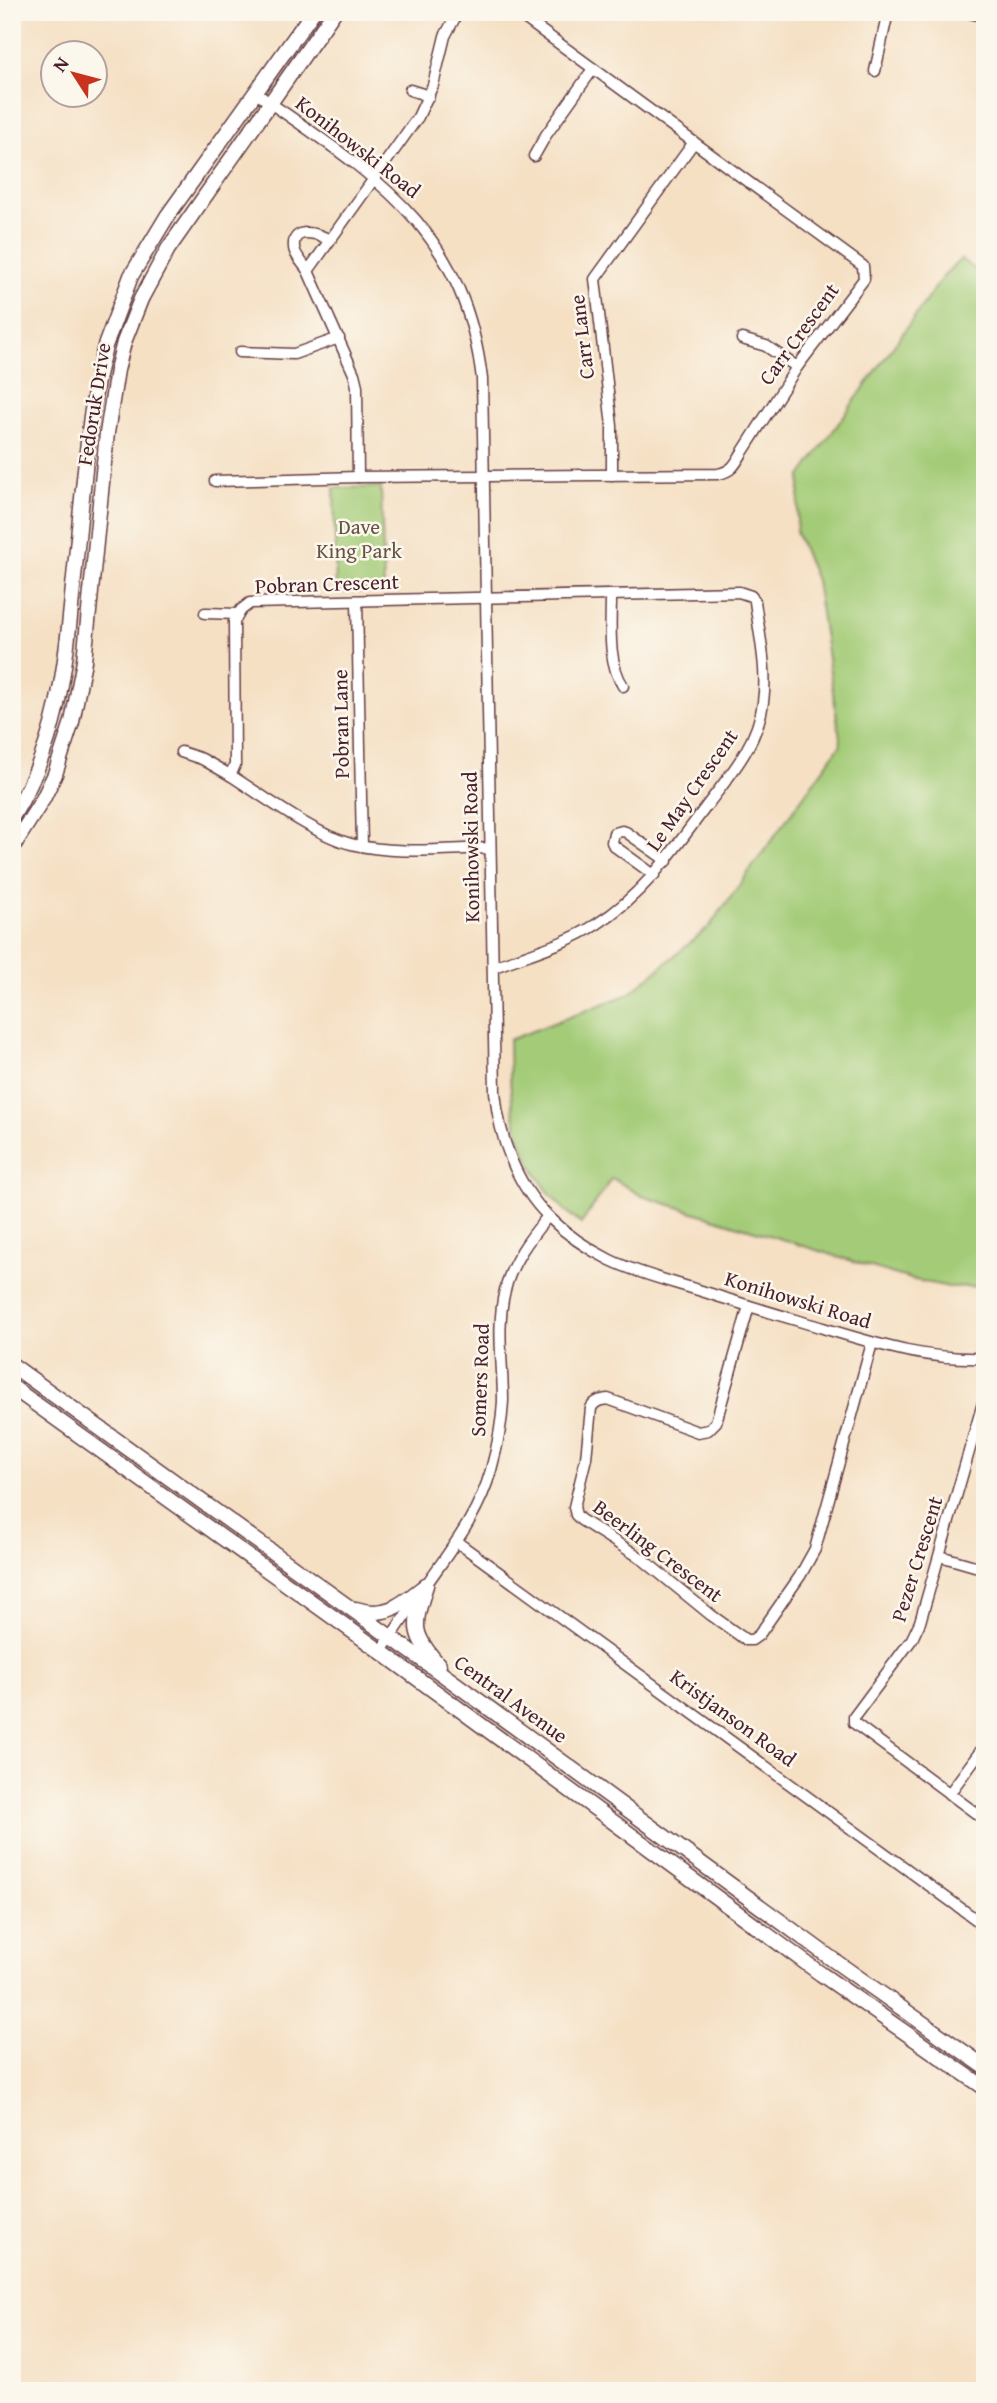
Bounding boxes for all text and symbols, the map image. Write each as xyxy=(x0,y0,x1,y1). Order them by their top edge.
north arrow xyxy=(38,38,108,108)
text: N xyxy=(45,50,75,77)
street label: Konihowski Road xyxy=(289,88,428,206)
street label: Carr Crescent xyxy=(751,276,847,391)
street label: Carr Lane xyxy=(561,293,602,381)
street label: Fedoruk Drive xyxy=(69,340,119,467)
park label: Dave King Park xyxy=(316,511,402,566)
street label: Pobran Crescent xyxy=(254,565,400,602)
street label: Pobran Lane xyxy=(324,669,357,779)
street label: Le May Crescent xyxy=(638,722,746,857)
street label: Konihowski Road xyxy=(454,770,487,923)
street label: Konihowski Road xyxy=(721,1263,876,1337)
street label: Somers Road xyxy=(462,1322,497,1437)
street label: Beerling Crescent xyxy=(587,1492,730,1610)
street label: Pezer Crescent xyxy=(883,1492,950,1625)
street label: Central Avenue xyxy=(448,1647,575,1751)
street label: Kristjanson Road xyxy=(664,1661,804,1775)

